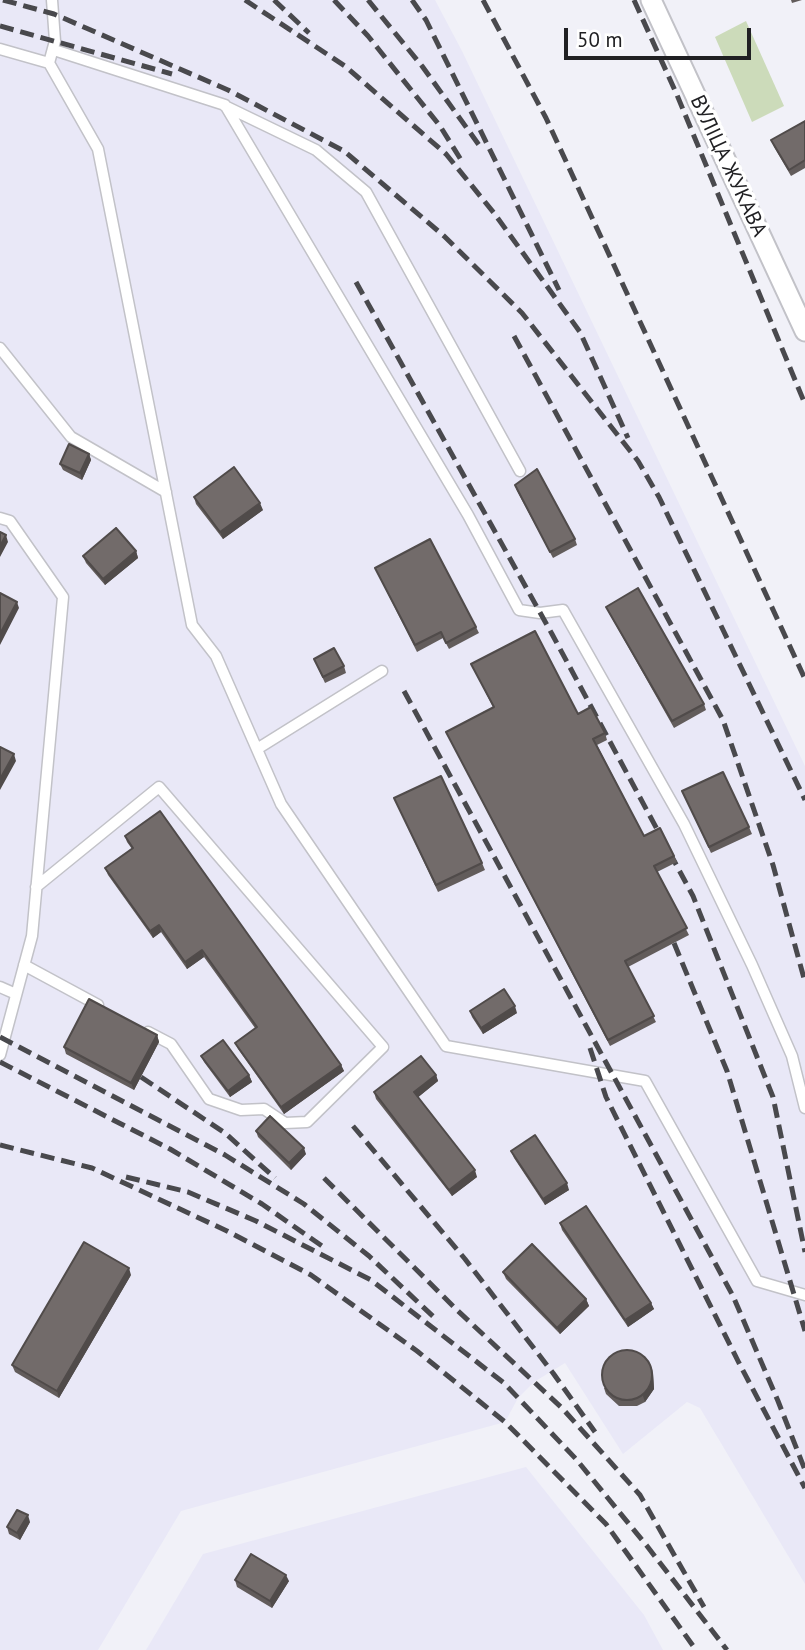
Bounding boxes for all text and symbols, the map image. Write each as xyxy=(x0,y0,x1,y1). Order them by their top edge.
scale bar xyxy=(567,14,754,58)
text: 50 m xyxy=(577,26,623,53)
street label: ВУЛІЦА ЖУКАВА xyxy=(684,91,772,241)

